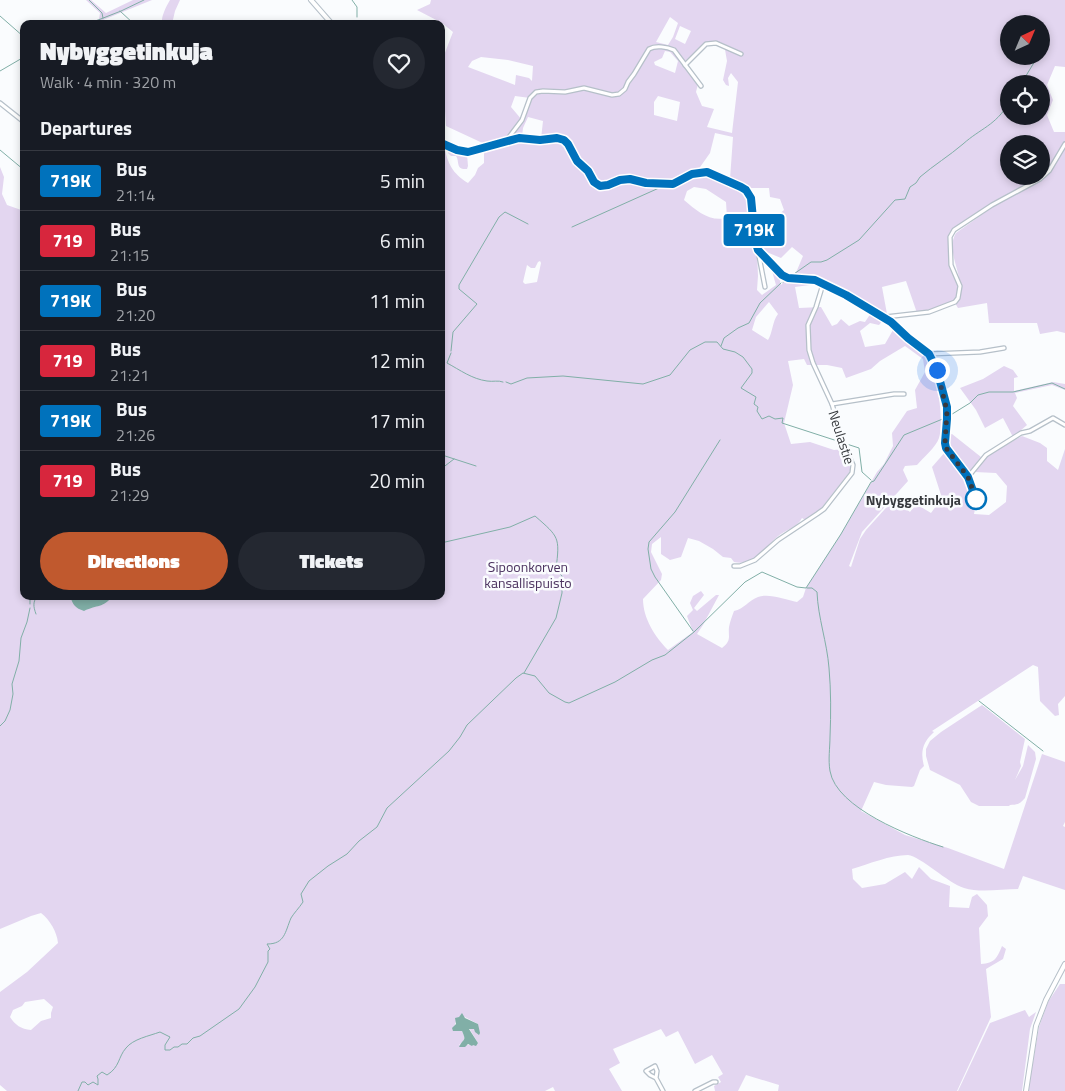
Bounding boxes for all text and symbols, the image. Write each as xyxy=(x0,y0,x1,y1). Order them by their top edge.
north arrow xyxy=(1000,15,1050,65)
map controls xyxy=(1000,15,1050,185)
text: Nybyggetinkuja xyxy=(40,33,213,69)
button: heart xyxy=(373,37,425,89)
text: Walk · 4 min · 320 m xyxy=(40,70,176,94)
button: locate xyxy=(1000,75,1050,125)
text: Departures xyxy=(40,113,132,142)
button: layers xyxy=(1000,135,1050,185)
text: Bus xyxy=(116,154,147,183)
text: 5 min xyxy=(380,166,425,195)
text: 719K xyxy=(50,167,91,194)
text: 21:14 xyxy=(116,183,155,207)
text: Bus xyxy=(110,214,141,243)
line badge: 719K xyxy=(719,214,789,246)
text: 719K xyxy=(734,216,774,243)
text: 6 min xyxy=(380,226,425,255)
text: 719 xyxy=(52,227,83,254)
text: 21:15 xyxy=(110,243,149,267)
text: Bus xyxy=(116,274,147,303)
text: 11 min xyxy=(369,286,425,315)
text: 719K xyxy=(50,287,91,314)
text: 21:20 xyxy=(116,303,155,327)
text: Bus xyxy=(110,334,141,363)
text: 12 min xyxy=(369,346,425,375)
text: 719 xyxy=(52,347,83,374)
your location xyxy=(925,358,950,383)
text: 21:21 xyxy=(110,363,149,387)
text: Bus xyxy=(116,394,147,423)
text: 17 min xyxy=(369,406,425,435)
text: 719K xyxy=(50,407,91,434)
street label: Neulastie xyxy=(823,407,861,467)
text: 21:26 xyxy=(116,423,155,447)
text: Bus xyxy=(110,454,141,483)
text: 20 min xyxy=(369,466,425,495)
text: 719 xyxy=(52,467,83,494)
text: 21:29 xyxy=(110,483,149,507)
marker: Nybyggetinkuja xyxy=(965,488,987,510)
place label: Nybyggetinkuja xyxy=(866,489,961,510)
button: Directions xyxy=(40,532,228,590)
button: Tickets xyxy=(238,532,425,590)
park label: Sipoonkorven kansallispuisto xyxy=(484,556,572,593)

